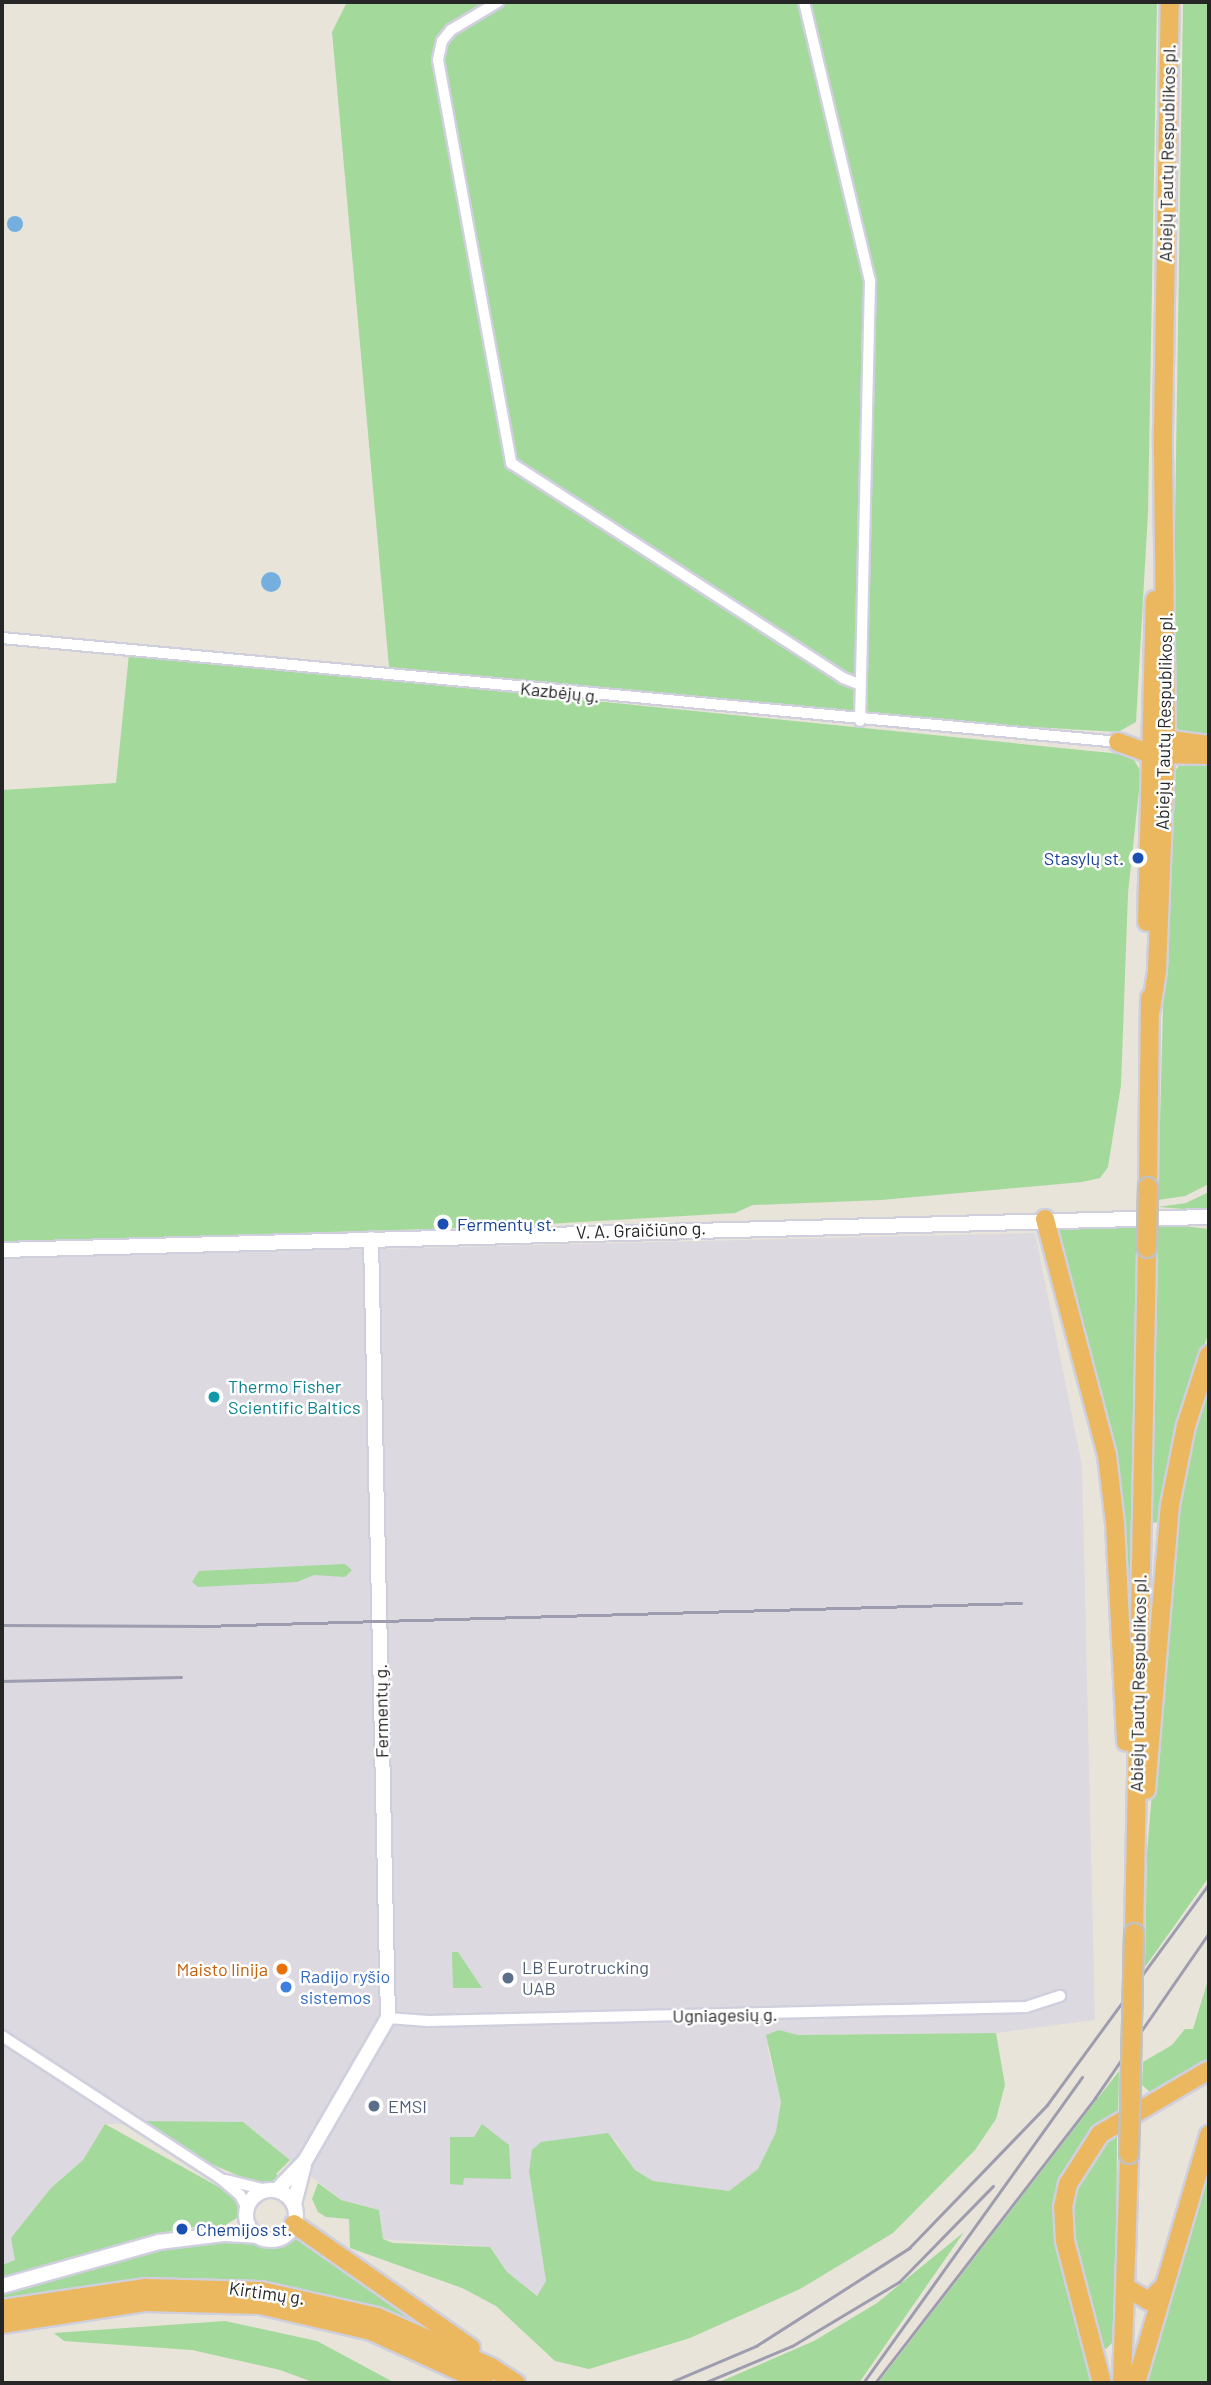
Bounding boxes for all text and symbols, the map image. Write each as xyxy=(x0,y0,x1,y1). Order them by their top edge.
street label: Abiejų Tautų Respublikos pl. xyxy=(1154,44,1180,262)
street label: Abiejų Tautų Respublikos pl. xyxy=(1151,612,1177,830)
street label: Kazbėjų g. xyxy=(519,677,601,707)
place label: Stasylų st. xyxy=(1044,847,1124,869)
marker: Stasylų st. xyxy=(1130,850,1146,866)
place label: Fermentų st. xyxy=(457,1213,557,1235)
marker: Fermentų st. xyxy=(435,1216,451,1232)
street label: V. A. Graičiūno g. xyxy=(576,1217,706,1243)
place label: Thermo Fisher Scientific Baltics xyxy=(228,1376,361,1418)
marker: Thermo Fisher Scientific Baltics xyxy=(206,1389,222,1405)
street label: Abiejų Tautų Respublikos pl. xyxy=(1125,1574,1151,1792)
street label: Fermentų g. xyxy=(369,1664,393,1758)
place label: LB Eurotrucking UAB xyxy=(522,1957,649,2000)
place label: Maisto linija xyxy=(176,1958,268,1980)
marker: Maisto linija xyxy=(274,1961,290,1977)
place label: Radijo ryšio sistemos xyxy=(300,1966,390,2008)
marker: LB Eurotrucking UAB xyxy=(500,1970,516,1986)
marker: Radijo ryšio sistemos xyxy=(278,1979,294,1995)
street label: Ugniagesių g. xyxy=(672,2003,778,2027)
place label: EMSI xyxy=(388,2095,427,2117)
marker: EMSI xyxy=(366,2098,382,2114)
place label: Chemijos st. xyxy=(196,2218,292,2240)
marker: Chemijos st. xyxy=(174,2221,190,2237)
street label: Kirtimų g. xyxy=(228,2277,306,2309)

